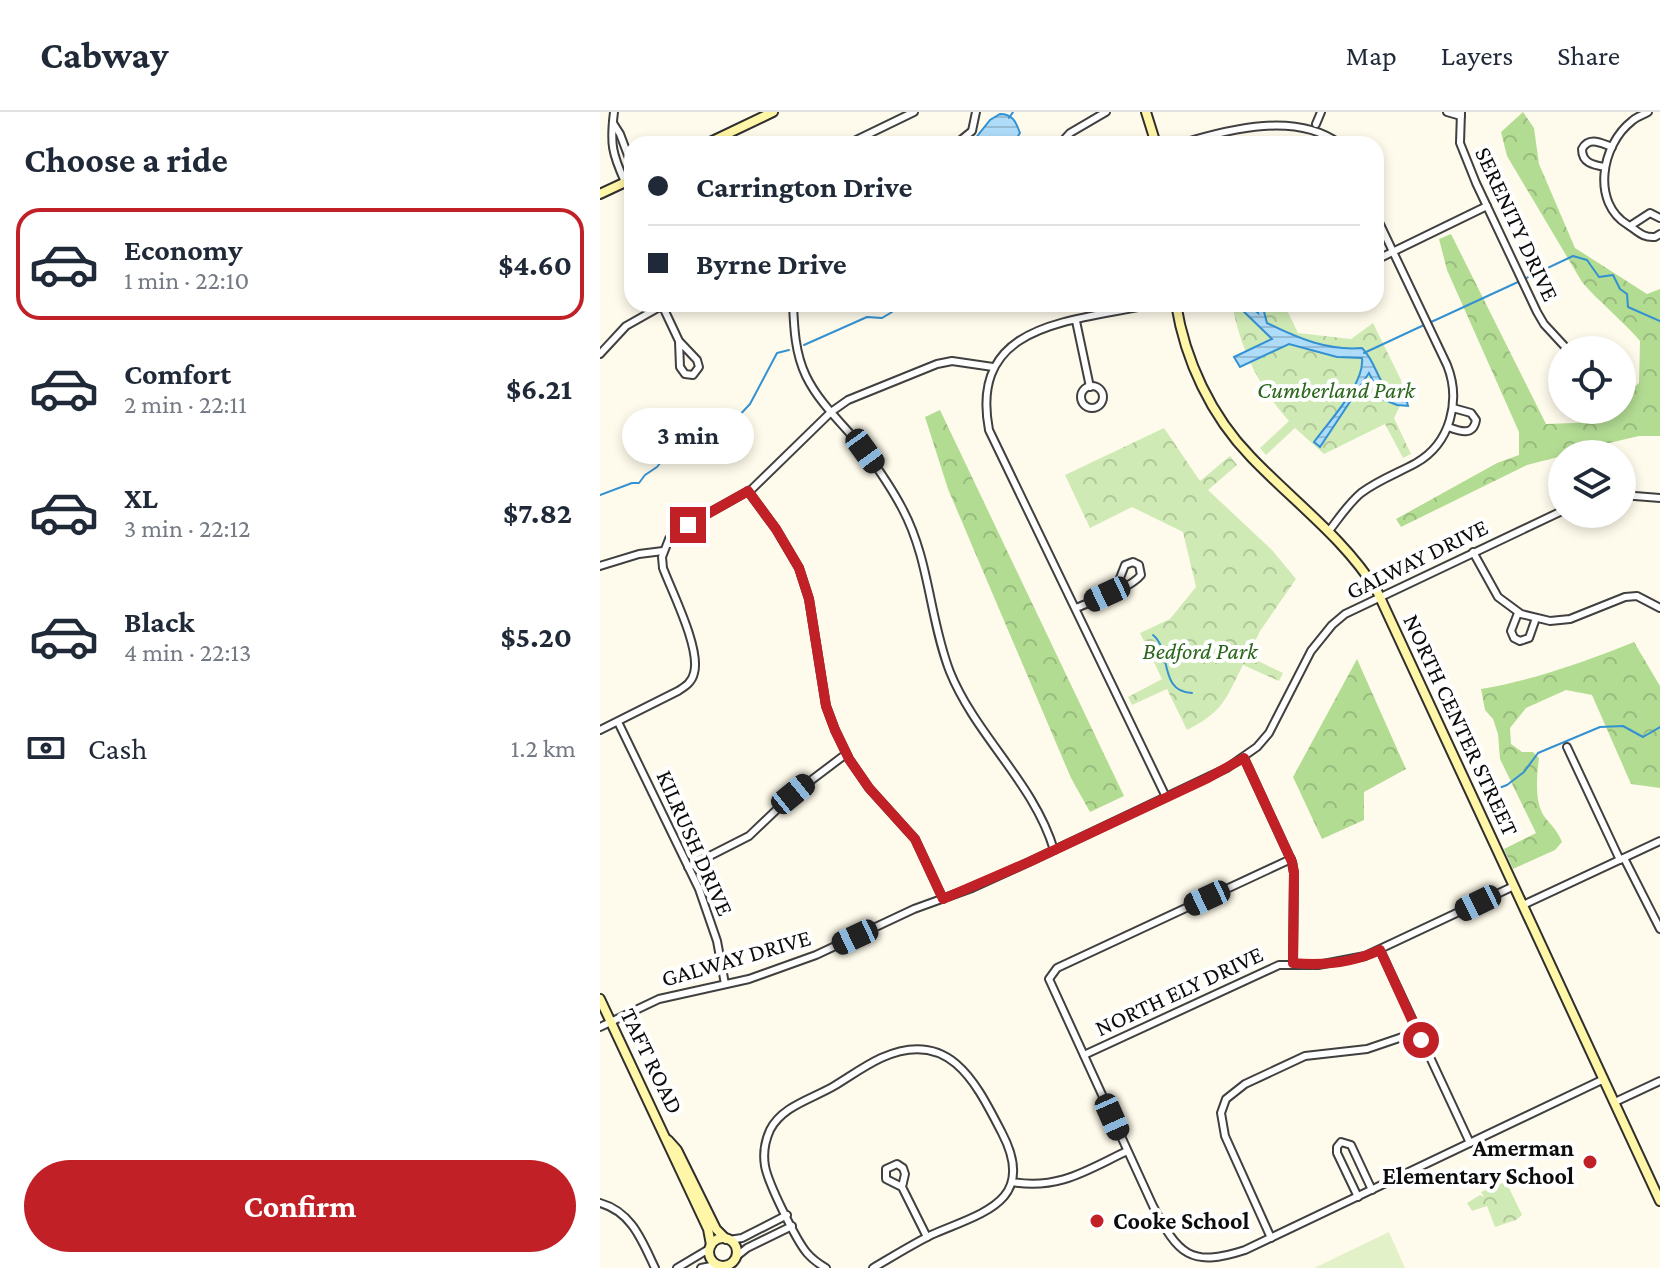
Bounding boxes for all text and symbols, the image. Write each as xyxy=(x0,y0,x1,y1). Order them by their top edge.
text: Cabway xyxy=(40,34,168,76)
text: Map xyxy=(1346,40,1397,71)
text: Layers xyxy=(1441,40,1513,71)
text: Share xyxy=(1557,40,1620,71)
text: Choose a ride xyxy=(24,140,228,180)
street label: SERENITY DRIVE xyxy=(1470,142,1565,305)
text: Carrington Drive xyxy=(696,170,912,203)
icon: car xyxy=(28,228,100,300)
text: Economy xyxy=(124,233,243,266)
text: Byrne Drive xyxy=(696,247,847,280)
text: $4.60 xyxy=(498,248,572,281)
text: 1 min · 22:10 xyxy=(124,266,249,295)
map controls xyxy=(1548,336,1636,528)
button: locate xyxy=(1548,336,1636,424)
icon: car xyxy=(28,352,100,424)
text: Comfort xyxy=(124,357,231,390)
text: $6.21 xyxy=(506,372,572,405)
park label: Cumberland Park xyxy=(1257,376,1417,403)
text: 2 min · 22:11 xyxy=(124,390,247,419)
callout: 3 min xyxy=(622,409,754,465)
text: 3 min xyxy=(657,421,719,450)
car xyxy=(841,425,889,477)
button: layers xyxy=(1548,440,1636,528)
icon: car xyxy=(28,476,100,548)
text: XL xyxy=(124,481,158,514)
text: $7.82 xyxy=(503,496,572,529)
route end xyxy=(670,507,706,543)
street label: GALWAY DRIVE xyxy=(1342,513,1492,604)
text: 3 min · 22:12 xyxy=(124,514,251,543)
car xyxy=(1080,573,1134,615)
icon: car xyxy=(28,600,100,672)
text: Black xyxy=(124,605,195,638)
street label: NORTH CENTER STREET xyxy=(1398,610,1525,840)
text: $5.20 xyxy=(501,620,572,653)
park label: Bedford Park xyxy=(1143,637,1259,664)
text: 4 min · 22:13 xyxy=(124,638,251,667)
icon: cash xyxy=(24,726,68,770)
text: Cash xyxy=(88,732,147,765)
text: 1.2 km xyxy=(511,734,576,763)
street label: KILRUSH DRIVE xyxy=(651,766,740,920)
car xyxy=(767,770,819,818)
car xyxy=(1180,877,1234,919)
car xyxy=(1451,882,1505,924)
car xyxy=(828,916,882,958)
street label: GALWAY DRIVE xyxy=(658,923,814,992)
street label: NORTH ELY DRIVE xyxy=(1091,940,1267,1041)
street label: TAFT ROAD xyxy=(615,1004,690,1118)
route start xyxy=(1403,1022,1439,1058)
car xyxy=(1091,1090,1133,1144)
place label: Amerman Elementary School xyxy=(1382,1134,1574,1189)
marker: Amerman Elementary School xyxy=(1581,1153,1599,1171)
button: Confirm xyxy=(24,1160,576,1252)
place label: Cooke School xyxy=(1113,1207,1249,1234)
marker: Cooke School xyxy=(1088,1212,1106,1230)

